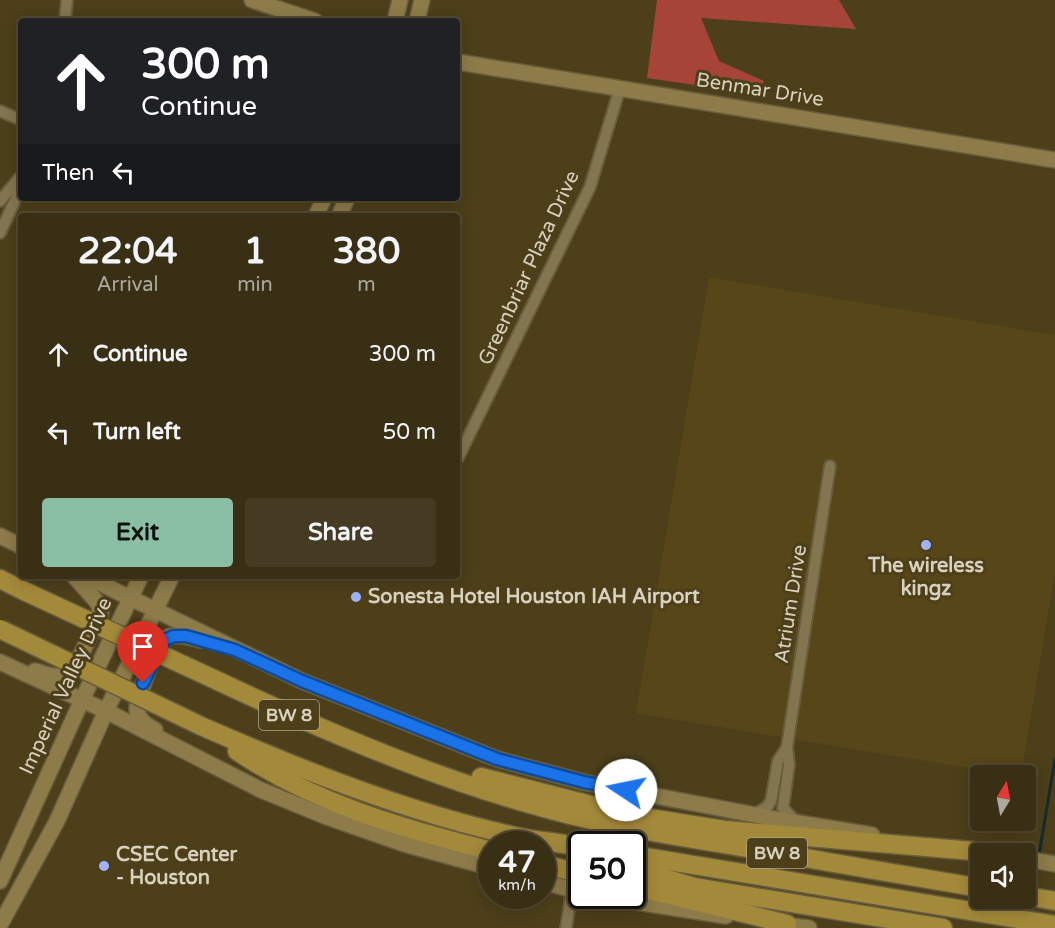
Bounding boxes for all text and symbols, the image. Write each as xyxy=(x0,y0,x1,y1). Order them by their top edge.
text: 300 m xyxy=(141,39,270,90)
icon: ahead xyxy=(42,42,120,120)
street label: Benmar Drive xyxy=(694,68,826,112)
text: Continue xyxy=(141,90,257,123)
icon: left xyxy=(107,156,140,189)
text: Then xyxy=(42,160,95,186)
street label: Greenbriar Plaza Drive xyxy=(473,167,585,369)
text: 22:04 xyxy=(78,230,178,273)
text: 1 xyxy=(244,230,266,273)
text: 380 xyxy=(332,230,400,273)
text: Arrival xyxy=(97,273,159,297)
text: min xyxy=(237,273,273,297)
text: m xyxy=(357,273,376,297)
icon: ahead xyxy=(42,338,75,371)
text: Continue xyxy=(93,341,188,367)
text: 300 m xyxy=(369,341,436,367)
icon: left xyxy=(42,416,75,449)
text: Turn left xyxy=(93,419,181,445)
text: 50 m xyxy=(382,419,436,445)
button: Exit xyxy=(42,498,233,567)
button: Share xyxy=(245,498,436,567)
marker: The wireless kingz xyxy=(919,538,933,552)
street label: Atrium Drive xyxy=(770,543,812,665)
place label: The wireless kingz xyxy=(867,554,984,601)
place label: Sonesta Hotel Houston IAH Airport xyxy=(368,585,700,609)
marker: Sonesta Hotel Houston IAH Airport xyxy=(349,590,363,604)
street label: Imperial Valley Drive xyxy=(14,594,118,778)
pin xyxy=(117,621,168,683)
icon: arrive xyxy=(126,630,159,663)
road number: BW 8 xyxy=(259,700,319,730)
position arrow xyxy=(594,758,658,822)
north arrow xyxy=(970,765,1036,831)
map controls xyxy=(970,765,1036,909)
speed limit sign: 50 xyxy=(568,831,646,909)
road number: BW 8 xyxy=(747,838,807,868)
place label: CSEC Center - Houston xyxy=(116,843,238,890)
button: sound xyxy=(970,843,1036,909)
text: 47 xyxy=(498,844,536,881)
marker: CSEC Center - Houston xyxy=(97,859,111,873)
text: km/h xyxy=(498,876,536,894)

